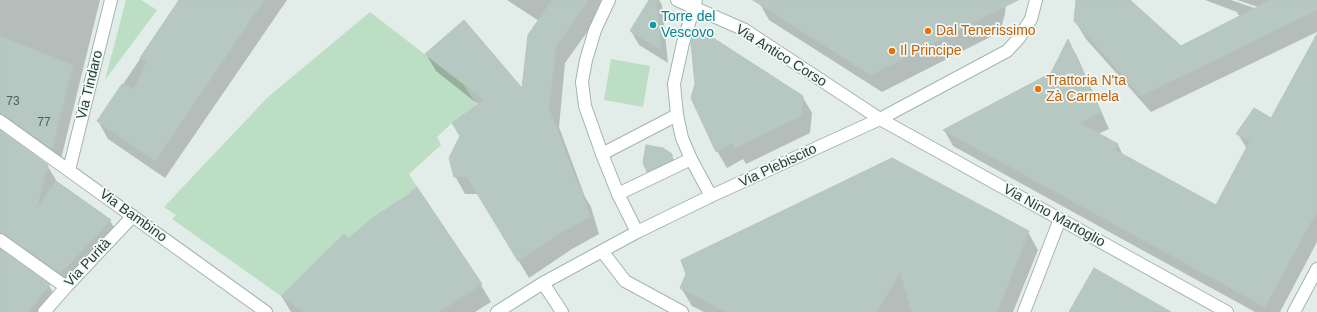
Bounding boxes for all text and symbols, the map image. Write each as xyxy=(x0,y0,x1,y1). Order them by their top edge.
place label: Torre del Vescovo xyxy=(661,9,715,42)
marker: Torre del Vescovo xyxy=(648,20,658,30)
street label: Via Antico Corso xyxy=(732,21,830,91)
place label: Dal Tenerissimo xyxy=(936,23,1036,39)
marker: Dal Tenerissimo xyxy=(923,26,933,36)
place label: Il Principe xyxy=(900,43,961,59)
marker: Il Principe xyxy=(887,46,897,56)
street label: Via Tindaro xyxy=(73,49,107,121)
place label: Trattoria N'ta Zà Carmela xyxy=(1046,73,1126,106)
marker: Trattoria N'ta Zà Carmela xyxy=(1033,84,1043,94)
house number: 73 xyxy=(6,95,20,109)
house number: 77 xyxy=(37,116,51,130)
street label: Via Plebiscito xyxy=(736,141,820,191)
street label: Via Nino Martoglio xyxy=(1000,181,1108,251)
street label: Via Bambino xyxy=(96,186,170,246)
street label: Via Purità xyxy=(61,235,115,291)

